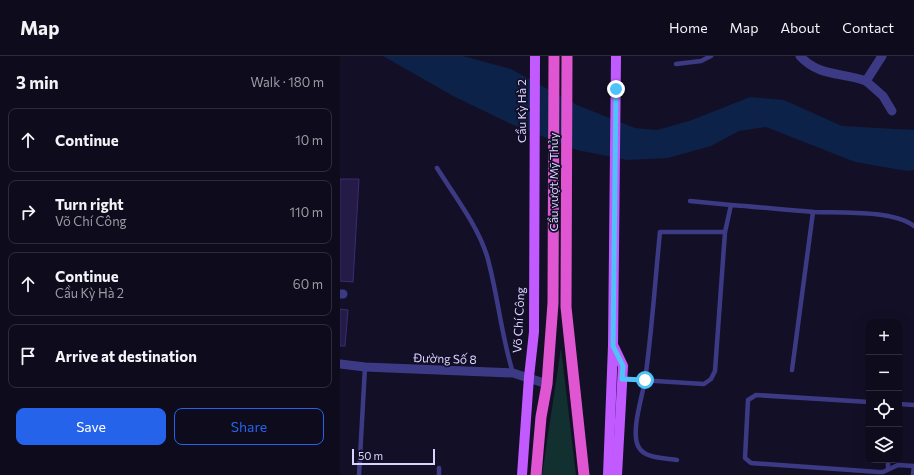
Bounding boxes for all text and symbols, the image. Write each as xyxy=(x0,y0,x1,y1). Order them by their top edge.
text: Map xyxy=(20,16,59,39)
text: Home xyxy=(669,19,708,36)
text: Map xyxy=(730,19,758,36)
text: About xyxy=(780,19,820,36)
text: Contact xyxy=(842,19,894,36)
text: 3 min xyxy=(16,72,59,93)
text: Walk · 180 m xyxy=(250,74,324,90)
street label: Cầu Kỳ Hà 2 xyxy=(514,79,528,143)
route end xyxy=(607,80,625,98)
icon: ahead xyxy=(17,129,39,151)
text: Continue xyxy=(55,131,119,149)
text: 10 m xyxy=(295,132,323,148)
street label: Cầu vượt Mỹ Thủy xyxy=(546,132,560,232)
text: Turn right xyxy=(55,195,124,213)
icon: right xyxy=(17,201,39,223)
text: 110 m xyxy=(290,204,323,220)
text: Võ Chí Công xyxy=(55,213,127,229)
text: Continue xyxy=(55,267,119,285)
icon: ahead xyxy=(17,273,39,295)
text: 60 m xyxy=(293,276,323,292)
text: Cầu Kỳ Hà 2 xyxy=(55,285,124,301)
street label: Võ Chí Công xyxy=(509,286,527,353)
map controls xyxy=(866,319,902,463)
button: + xyxy=(866,319,902,355)
icon: arrive xyxy=(17,345,39,367)
text: Arrive at destination xyxy=(55,347,197,365)
street label: Đường Số 8 xyxy=(412,350,477,366)
button: − xyxy=(866,355,902,391)
route start xyxy=(636,371,654,389)
button: locate xyxy=(866,391,902,427)
button: Save xyxy=(16,408,166,445)
button: Share xyxy=(174,408,324,445)
button: layers xyxy=(866,427,902,463)
scale bar xyxy=(352,447,435,466)
text: 50 m xyxy=(358,449,383,462)

